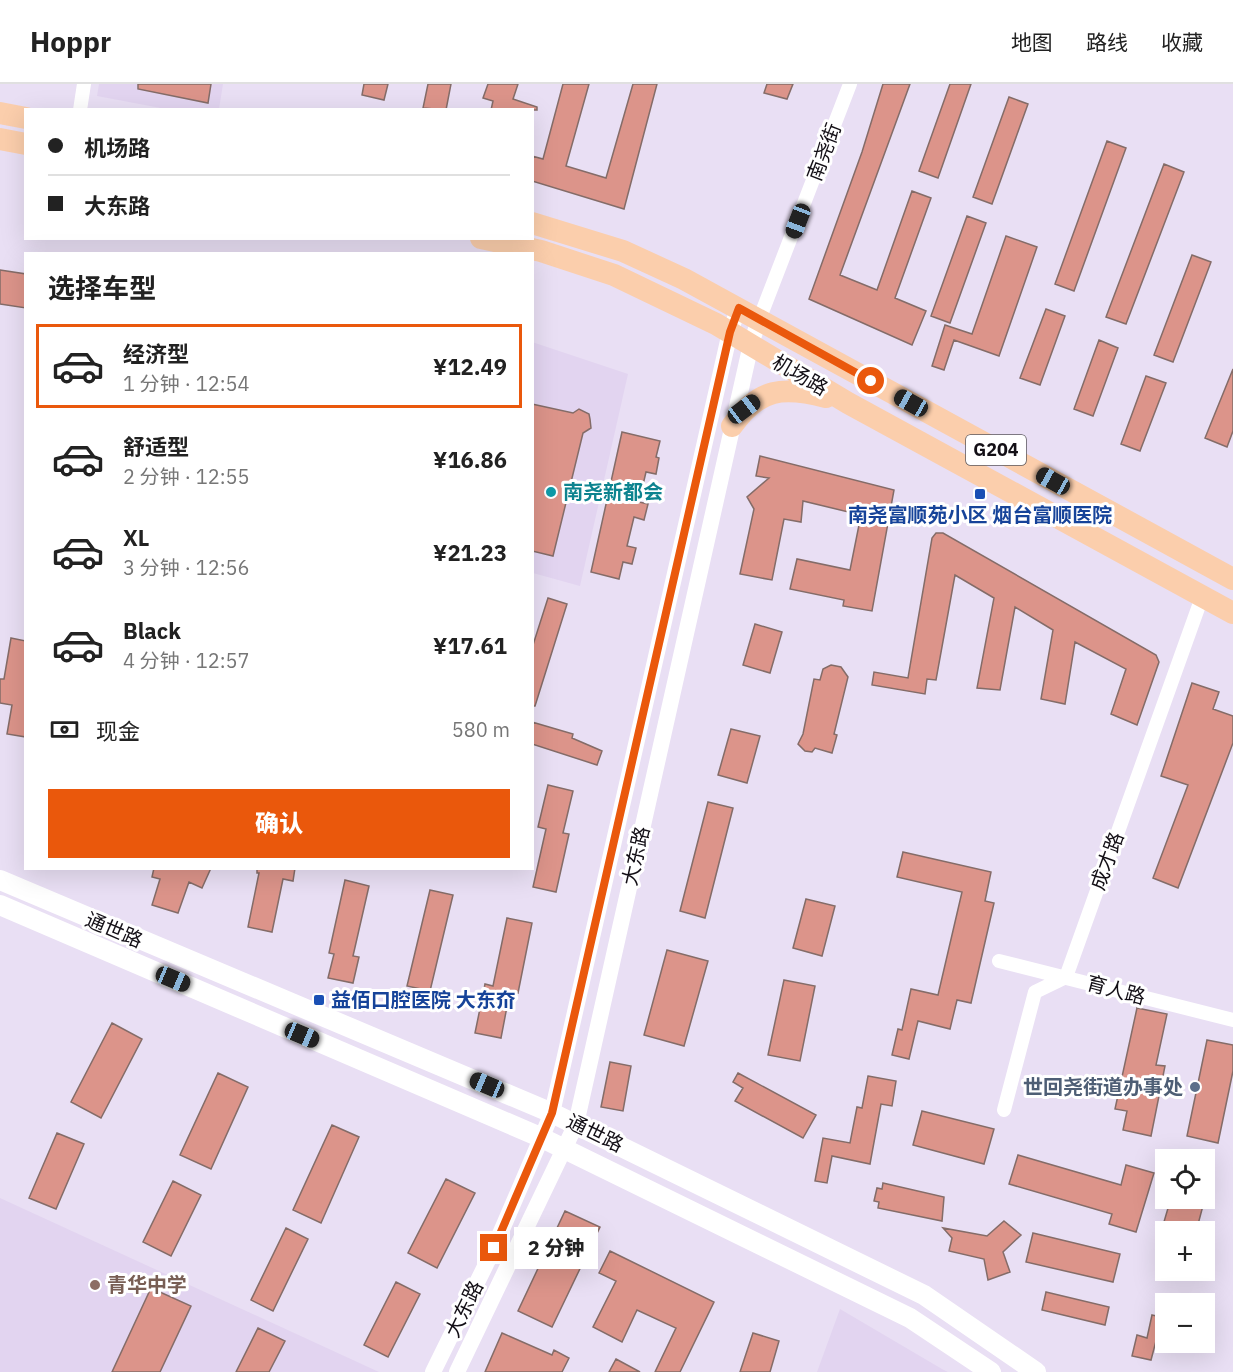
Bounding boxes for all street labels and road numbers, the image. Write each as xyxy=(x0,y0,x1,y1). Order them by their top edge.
street label: 南尧街 xyxy=(800,119,847,185)
street label: 机场路 xyxy=(768,348,833,401)
road number: G204 xyxy=(966,435,1026,465)
street label: 大东路 xyxy=(616,824,655,888)
street label: 成才路 xyxy=(1084,828,1129,894)
street label: 通世路 xyxy=(81,905,147,954)
street label: 育人路 xyxy=(1084,969,1149,1010)
street label: 通世路 xyxy=(562,1107,628,1158)
street label: 大东路 xyxy=(438,1276,489,1342)

